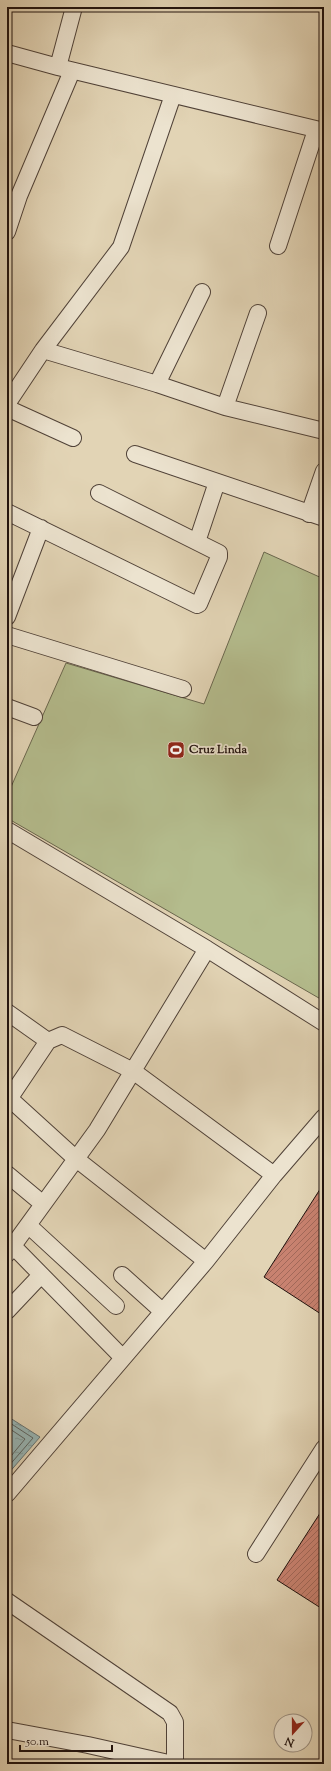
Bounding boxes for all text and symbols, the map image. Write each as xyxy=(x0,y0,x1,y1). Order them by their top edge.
sports icon: Cruz Linda xyxy=(166,740,186,760)
place label: Cruz Linda xyxy=(189,741,247,759)
north arrow xyxy=(273,1713,313,1753)
scale bar xyxy=(20,1727,112,1753)
text: N xyxy=(283,1732,298,1751)
text: 50 m xyxy=(25,1733,49,1751)

